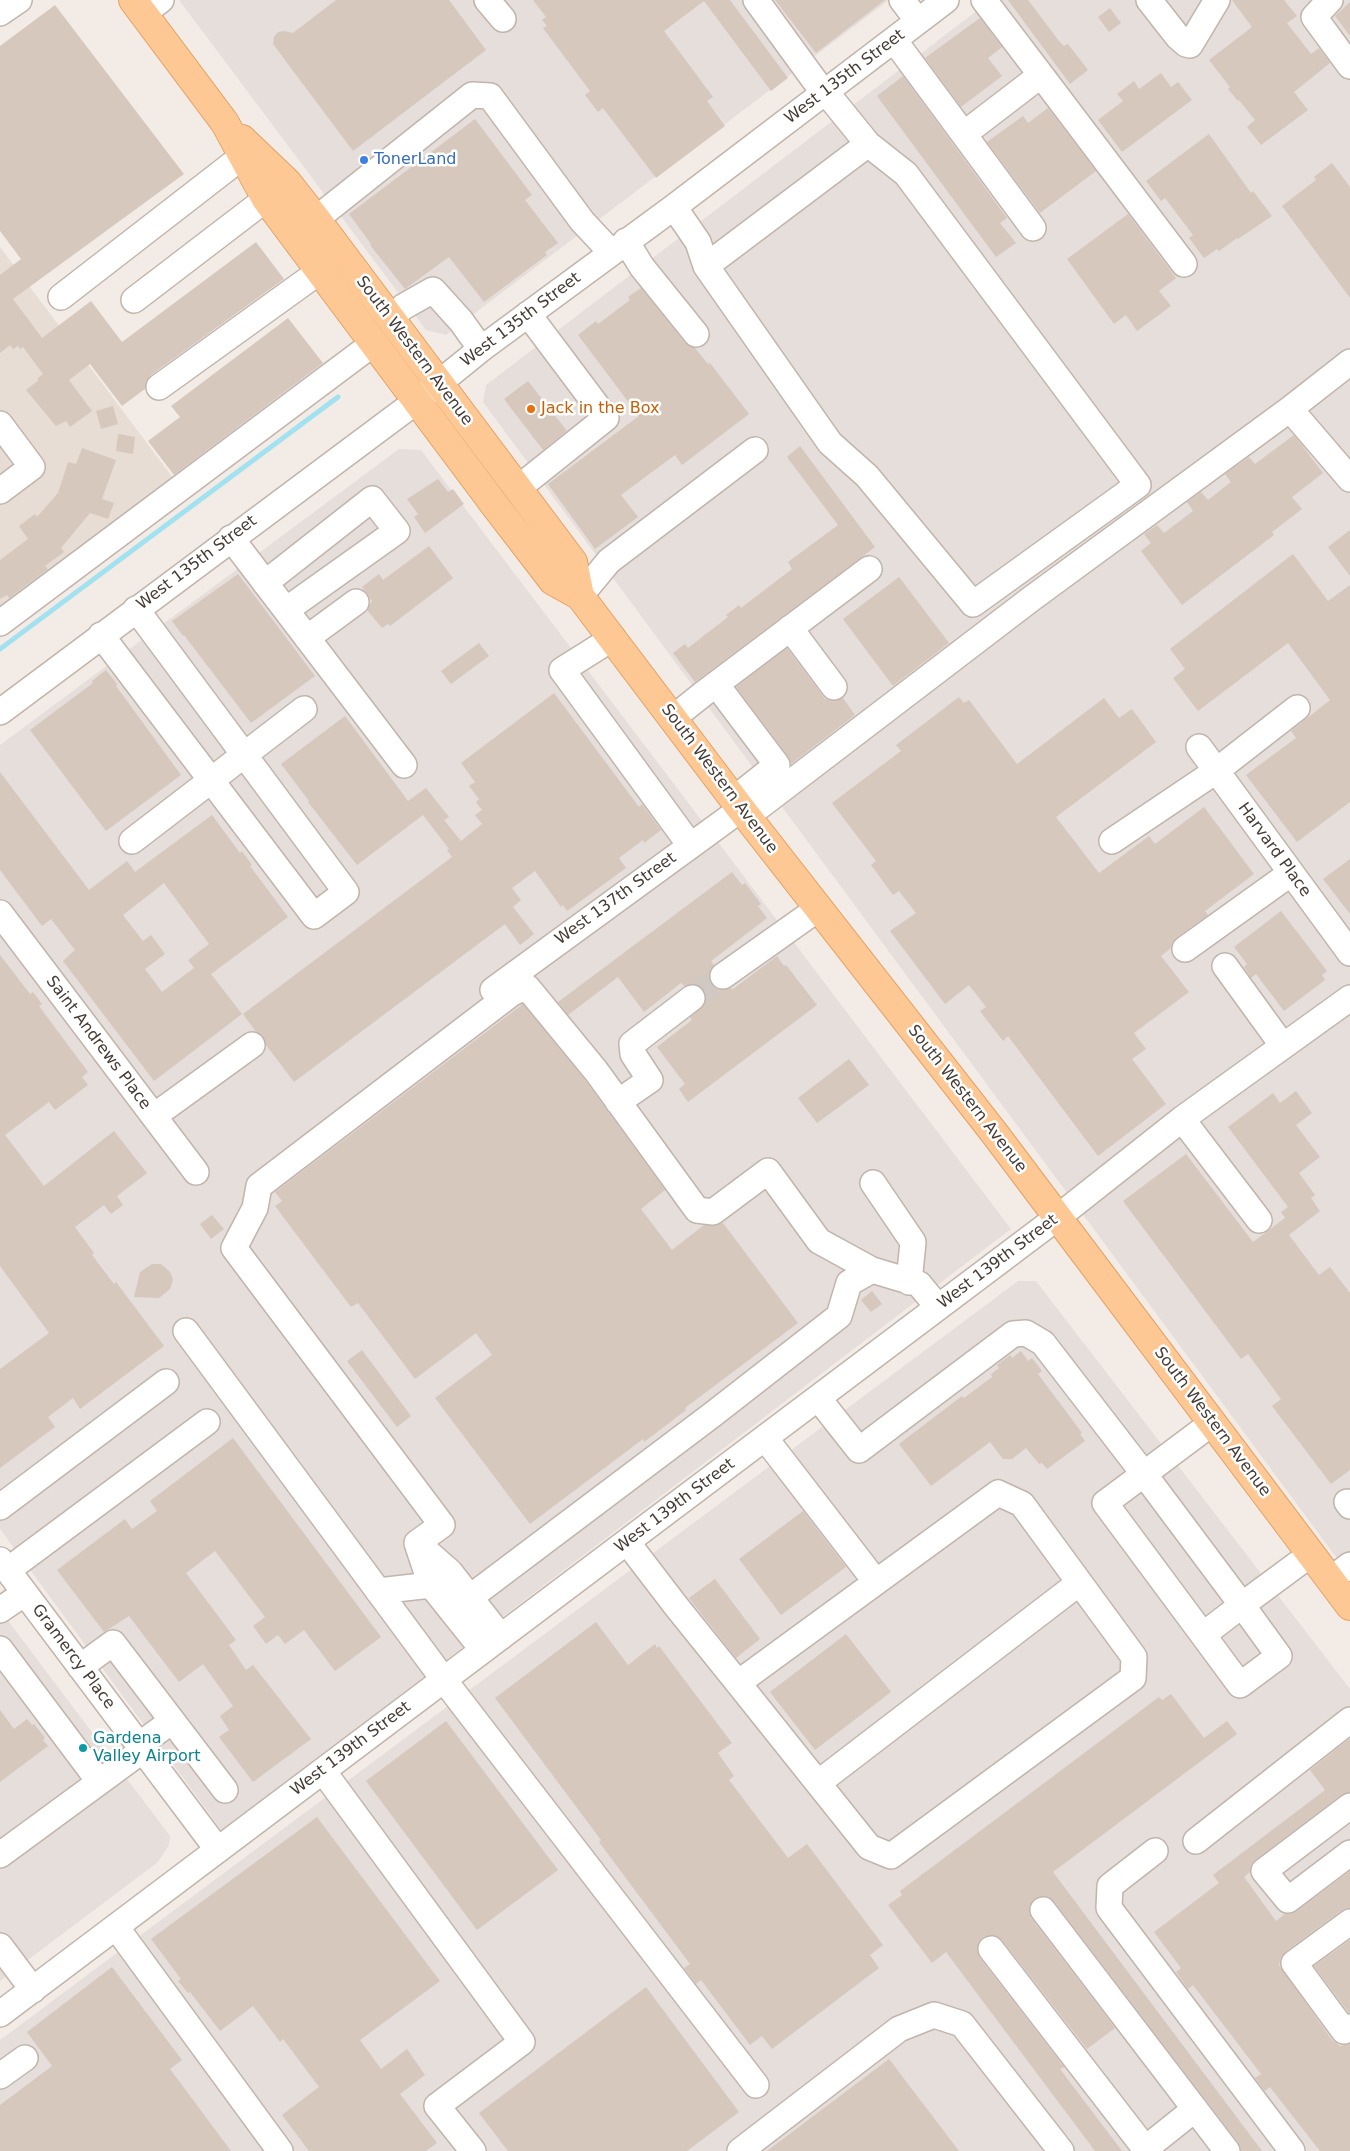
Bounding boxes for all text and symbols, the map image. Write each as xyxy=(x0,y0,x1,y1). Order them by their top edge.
street label: West 135th Street xyxy=(781,26,909,128)
place label: TonerLand xyxy=(374,150,456,170)
marker: TonerLand xyxy=(358,154,370,166)
street label: West 135th Street xyxy=(457,269,585,371)
street label: South Western Avenue xyxy=(352,273,476,429)
place label: Jack in the Box xyxy=(541,399,659,419)
marker: Jack in the Box xyxy=(525,403,537,415)
street label: West 135th Street xyxy=(133,512,261,614)
street label: South Western Avenue xyxy=(657,701,781,857)
street label: Harvard Place xyxy=(1233,799,1315,901)
street label: West 137th Street xyxy=(552,849,680,949)
street label: Saint Andrews Place xyxy=(42,972,154,1114)
street label: South Western Avenue xyxy=(903,1021,1031,1177)
street label: West 139th Street xyxy=(934,1211,1062,1313)
street label: South Western Avenue xyxy=(1150,1344,1274,1500)
street label: West 139th Street xyxy=(611,1455,739,1557)
street label: Gramercy Place xyxy=(27,1601,119,1713)
street label: West 139th Street xyxy=(287,1698,415,1800)
place label: Gardena Valley Airport xyxy=(93,1729,201,1767)
marker: Gardena Valley Airport xyxy=(77,1742,89,1754)

